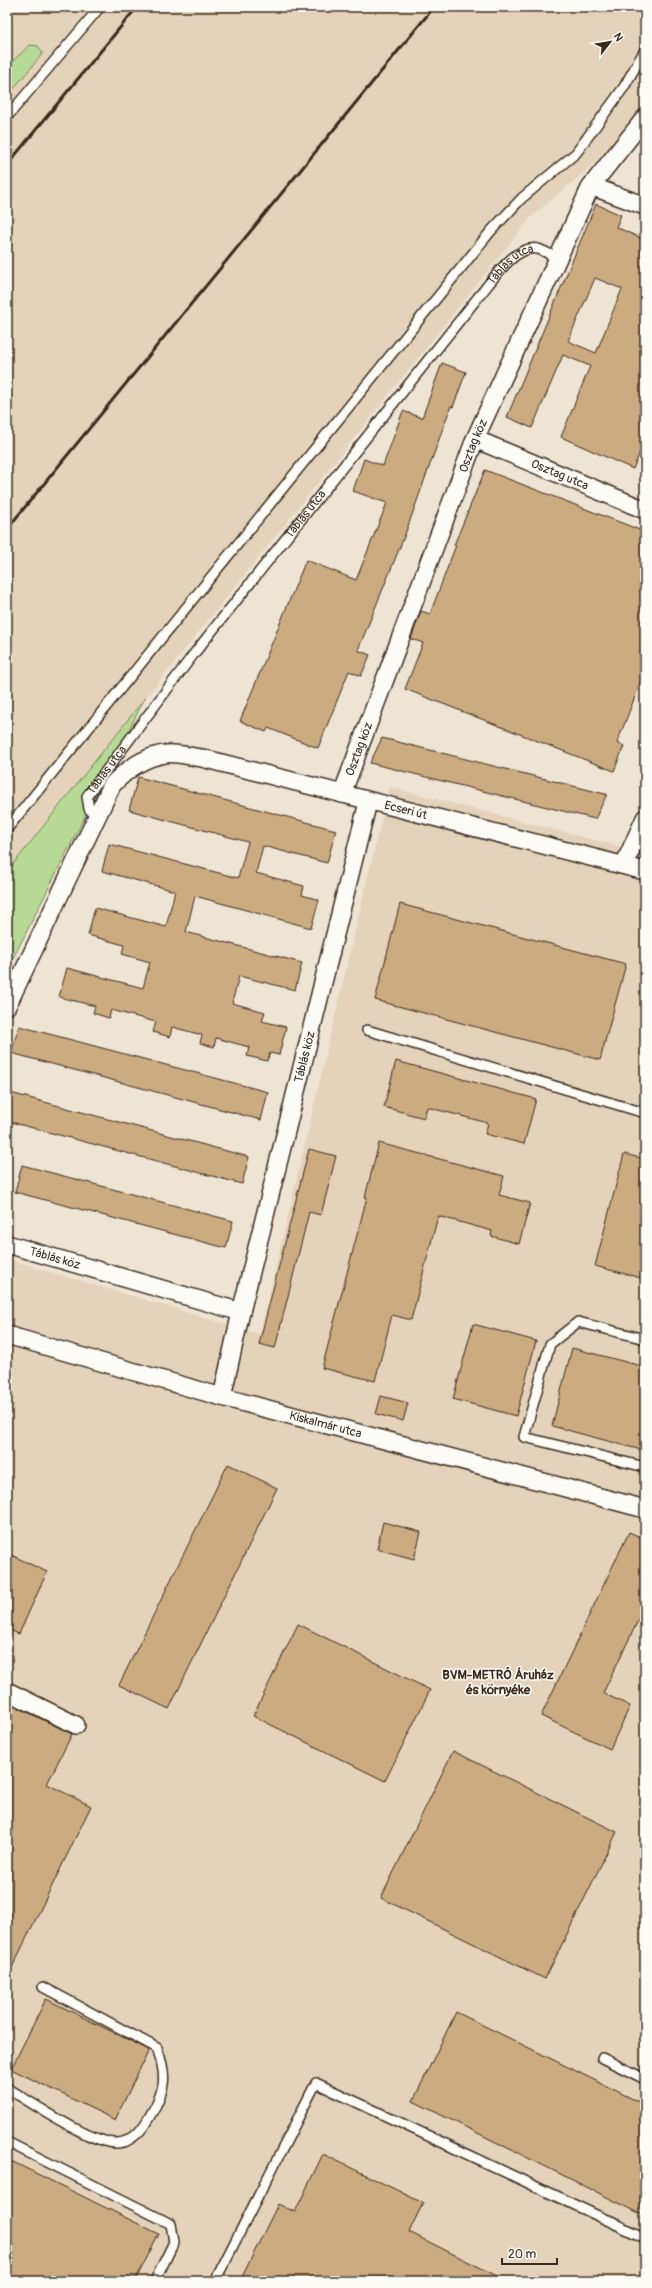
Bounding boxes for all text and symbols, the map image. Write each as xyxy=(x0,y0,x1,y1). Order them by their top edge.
north arrow xyxy=(590,22,630,62)
text: N xyxy=(611,31,626,44)
street label: Táblás utca xyxy=(483,241,535,288)
street label: Osztag köz xyxy=(456,417,491,475)
street label: Osztag utca xyxy=(529,456,591,493)
street label: Táblás utca xyxy=(282,487,329,541)
street label: Osztag köz xyxy=(342,720,376,778)
street label: Táblás utca xyxy=(83,742,130,797)
street label: Ecseri út xyxy=(383,797,429,823)
street label: Táblás köz xyxy=(291,1030,318,1084)
street label: Táblás köz xyxy=(28,1243,82,1272)
street label: Kiskalmár utca xyxy=(288,1408,364,1441)
district label: BVM-METRÓ Áruház és környéke xyxy=(442,1666,554,1698)
scale bar xyxy=(502,2240,557,2266)
text: 20 m xyxy=(508,2247,537,2262)

